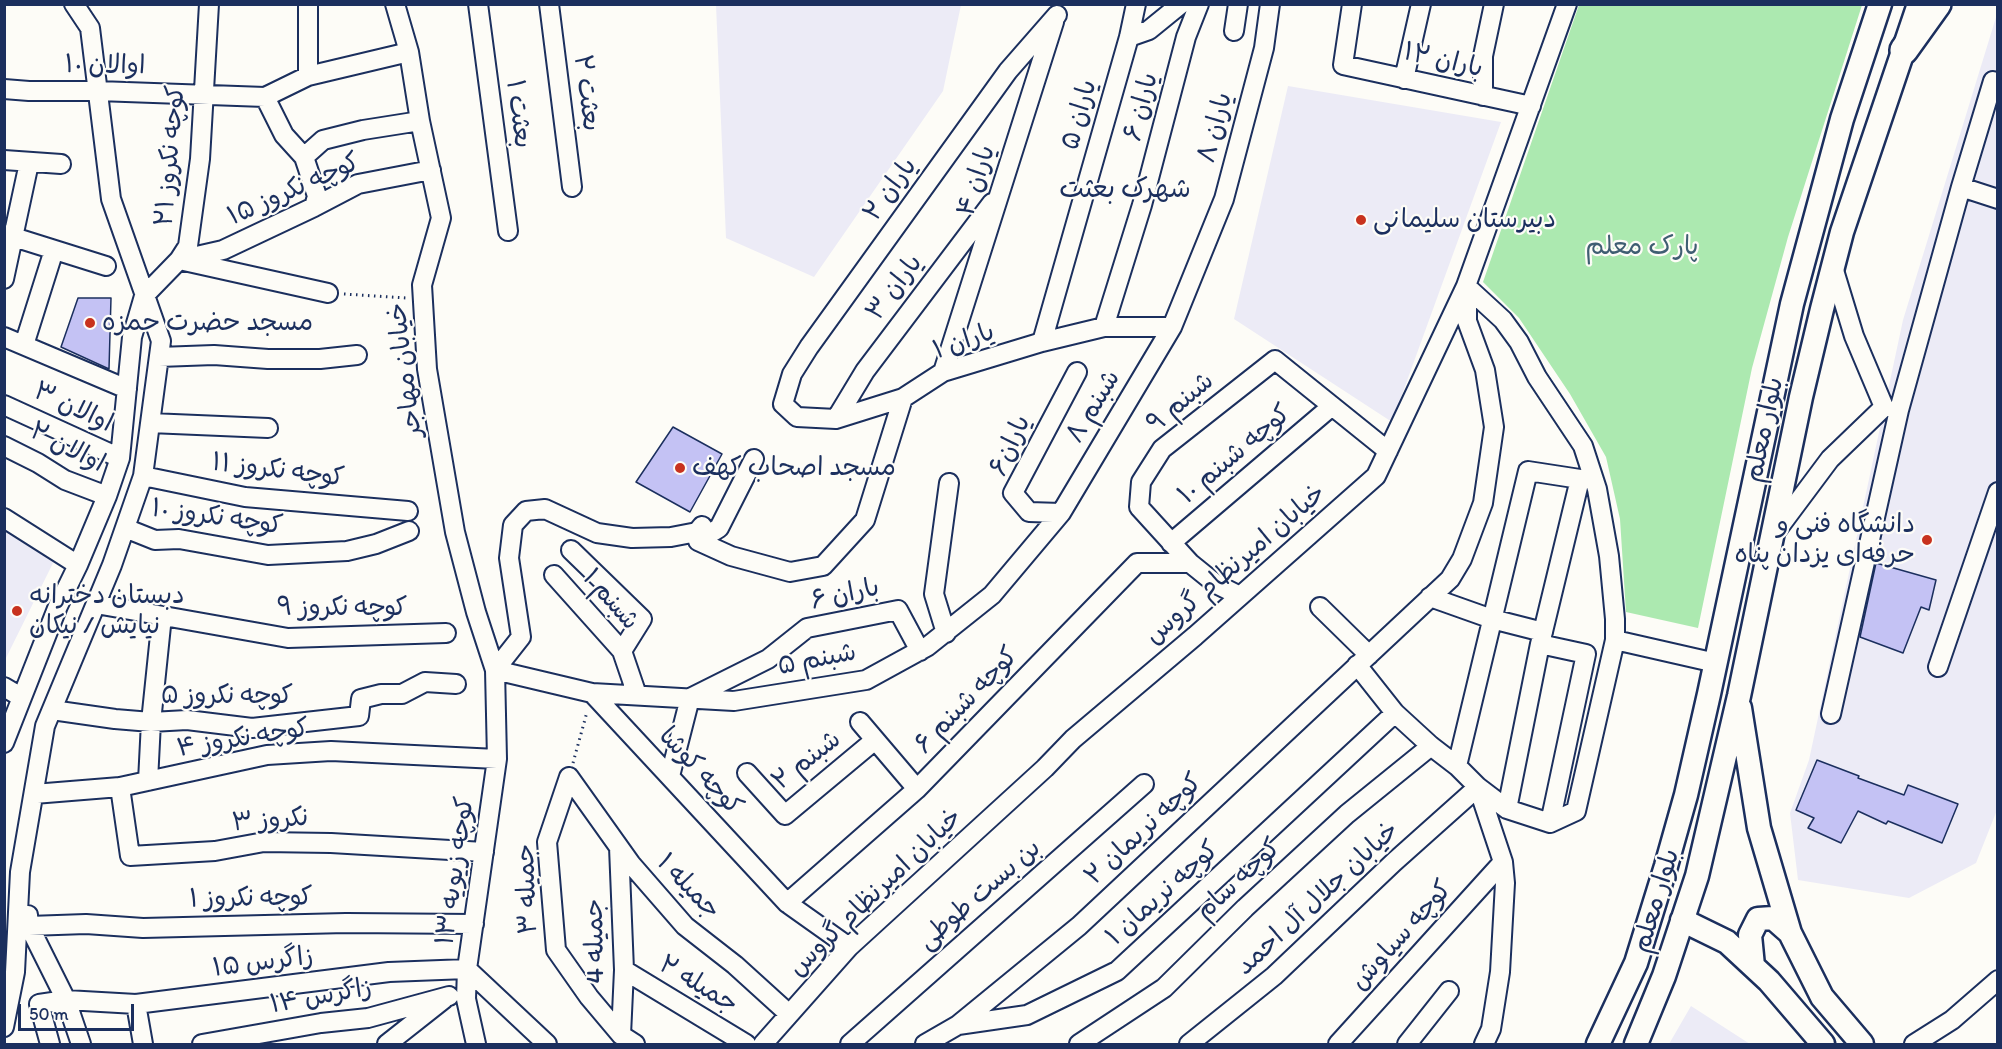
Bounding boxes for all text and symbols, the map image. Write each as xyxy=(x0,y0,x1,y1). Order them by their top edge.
street label: باران ۱۲ xyxy=(1400,37,1486,85)
street label: اوالان ۱۰ xyxy=(64,50,146,82)
street label: بعثت ۲ xyxy=(566,53,606,133)
street label: یاران ۶ xyxy=(1118,69,1166,145)
street label: یاران ۵ xyxy=(1055,76,1105,154)
street label: بعثت ۱ xyxy=(498,78,538,150)
street label: کوچه نکروز ۲۱ xyxy=(149,84,193,228)
street label: یاران ۸ xyxy=(1192,89,1240,167)
street label: یاران ۴ xyxy=(951,141,1003,221)
street label: کوچه نکروز ۱۵ xyxy=(223,147,365,233)
street label: یاران ۲ xyxy=(857,152,925,228)
district label: شهرک بعثت xyxy=(1059,174,1191,206)
place label: دبیرستان سلیمانی xyxy=(1373,204,1556,236)
marker: دبیرستان سلیمانی xyxy=(1354,213,1368,227)
park label: پارک معلم xyxy=(1585,231,1699,263)
street label: یاران ۳ xyxy=(860,249,930,327)
street label: خیابان مهاجر xyxy=(382,301,430,439)
place label: مسجد حضرت حمزه xyxy=(102,307,313,339)
marker: مسجد حضرت حمزه xyxy=(83,316,97,330)
street label: یاران ۱ xyxy=(929,317,999,367)
street label: شبنم ۸ xyxy=(1060,365,1128,449)
street label: شبنم ۹ xyxy=(1141,366,1221,440)
street label: بلوار معلم xyxy=(1739,375,1791,485)
street label: اوالان ۳ xyxy=(28,376,118,440)
street label: کوچه شبنم ۱۰ xyxy=(1172,399,1298,511)
street label: یاران۶ xyxy=(983,411,1039,481)
street label: اوالان ۲ xyxy=(24,416,110,480)
street label: کوچه نکروز ۱۱ xyxy=(210,447,346,495)
place label: مسجد اصحاب کهف xyxy=(692,452,896,484)
marker: مسجد اصحاب کهف xyxy=(673,461,687,475)
street label: خیابان امیرنظام گروس xyxy=(1139,478,1333,652)
street label: کوچه نکروز ۱۰ xyxy=(149,493,285,543)
place label: دانشگاه فنی و حرفه‌ای یزدان پناه xyxy=(1734,509,1915,570)
marker: دانشگاه فنی و حرفه‌ای یزدان پناه xyxy=(1920,533,1934,547)
street label: شبنم ۱ xyxy=(575,563,645,637)
street label: باران ۶ xyxy=(808,573,882,617)
place label: دبستان دخترانه نیایش / نیکان xyxy=(29,580,185,642)
street label: کوچه نکروز ۹ xyxy=(277,592,407,624)
marker: دبستان دخترانه نیایش / نیکان xyxy=(10,604,24,618)
street label: شبنم ۵ xyxy=(775,637,859,683)
street label: کوچه شبنم ۶ xyxy=(909,641,1025,761)
street label: کوچه نکروز ۵ xyxy=(161,680,293,712)
street label: کوچه نکروز ۴ xyxy=(174,713,312,765)
street label: کوچه کوشا xyxy=(651,722,749,822)
street label: شبنم ۲ xyxy=(766,724,848,798)
street label: کوچه نریمان ۲ xyxy=(1079,768,1209,892)
street label: کوچه زیویه ۱۳ xyxy=(430,795,482,947)
street label: خیابان امیرنظام گروس xyxy=(783,802,969,984)
street label: نکروز ۳ xyxy=(231,803,309,839)
street label: خیابان جلال آل احمد xyxy=(1230,815,1406,983)
street label: بن بست طوطی xyxy=(912,833,1048,957)
street label: کوچه سام xyxy=(1190,833,1288,927)
street label: کوچه نریمان ۱ xyxy=(1100,835,1226,953)
street label: جمیله ۳ xyxy=(511,843,545,935)
street label: بلوار معلم xyxy=(1626,845,1688,957)
street label: جمیله ۱ xyxy=(649,848,727,926)
street label: کوچه سیاوش xyxy=(1345,875,1459,997)
street label: کوچه نکروز ۱ xyxy=(189,882,313,916)
street label: جمیله 4 xyxy=(580,898,612,984)
street label: زاگرس ۱۵ xyxy=(211,941,315,985)
street label: جمیله ۲ xyxy=(653,949,743,1021)
street label: زاگرس ۱۴ xyxy=(268,973,374,1021)
scale bar xyxy=(21,992,136,1030)
text: 50 m xyxy=(29,1003,69,1025)

